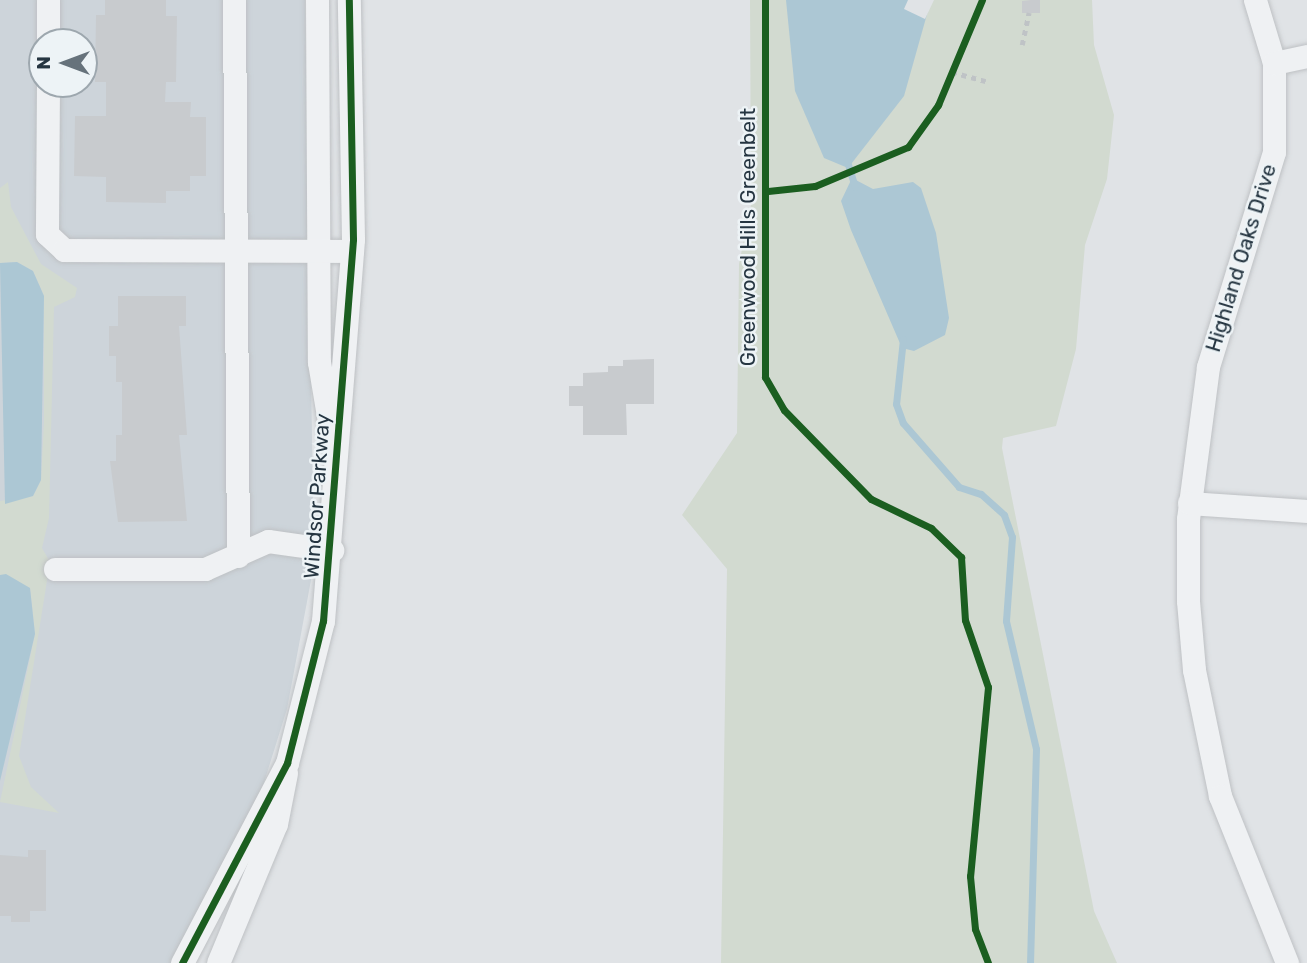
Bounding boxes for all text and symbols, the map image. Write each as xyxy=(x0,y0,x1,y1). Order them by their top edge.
north arrow xyxy=(28,28,98,98)
text: N xyxy=(32,56,55,70)
street label: Greenwood Hills Greenbelt xyxy=(735,108,761,366)
street label: Highland Oaks Drive xyxy=(1200,161,1282,355)
street label: Windsor Parkway xyxy=(299,412,335,580)

